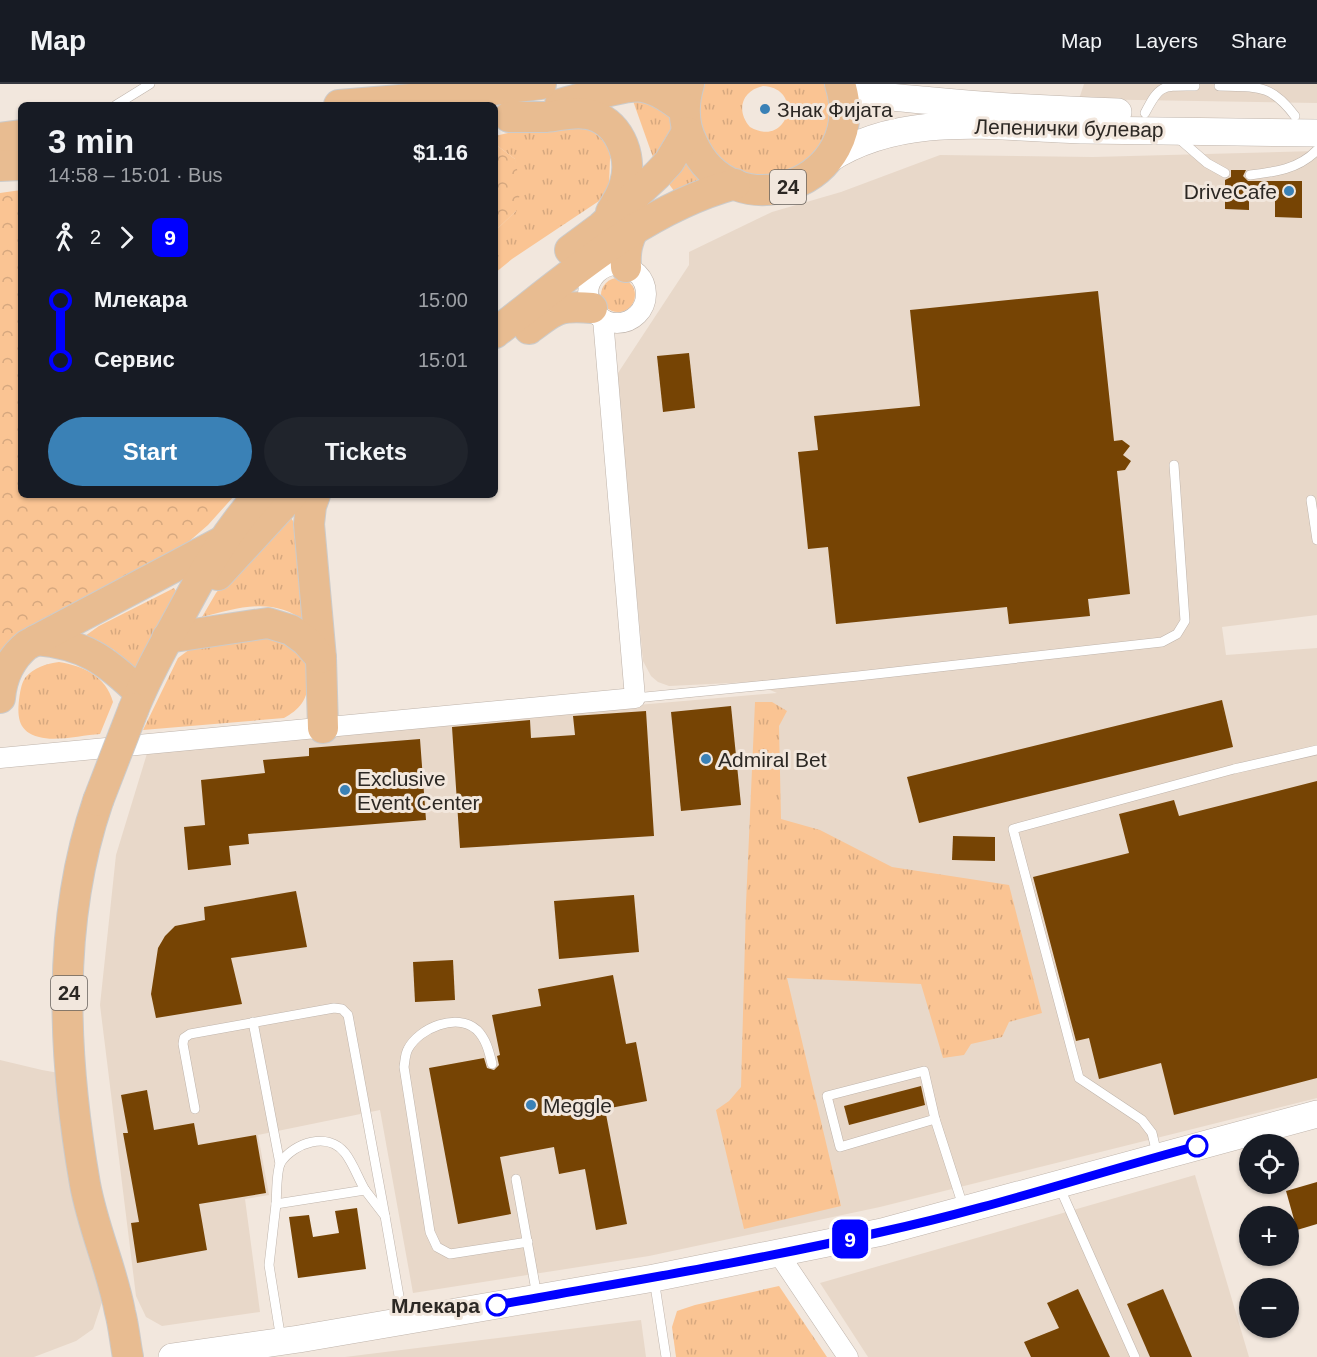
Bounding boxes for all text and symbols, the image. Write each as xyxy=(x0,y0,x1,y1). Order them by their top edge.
text: Map xyxy=(30,25,86,56)
text: Map xyxy=(1061,29,1102,52)
text: Layers xyxy=(1135,29,1198,52)
text: Share xyxy=(1231,29,1287,52)
place label: Знак Фијата xyxy=(777,98,893,121)
marker: Знак Фијата xyxy=(758,102,772,116)
street label: Лепенички булевар xyxy=(974,115,1164,141)
text: 3 min xyxy=(48,123,134,160)
text: $1.16 xyxy=(413,140,468,165)
text: 14:58 – 15:01 · Bus xyxy=(48,164,223,186)
road number: 24 xyxy=(770,170,806,204)
place label: DriveCafe xyxy=(1184,180,1277,203)
marker: DriveCafe xyxy=(1282,184,1296,198)
icon: walk xyxy=(48,221,81,254)
icon: forward xyxy=(110,221,143,254)
text: 2 xyxy=(90,226,101,248)
text: 9 xyxy=(164,226,176,249)
text: Млекара xyxy=(94,287,187,312)
text: 15:00 xyxy=(418,289,468,311)
text: Сервис xyxy=(94,347,175,372)
text: 15:01 xyxy=(418,349,468,371)
button: Start xyxy=(48,417,252,486)
button: Tickets xyxy=(264,417,468,486)
place label: Admiral Bet xyxy=(718,748,827,771)
marker: Admiral Bet xyxy=(699,752,713,766)
place label: Exclusive Event Center xyxy=(357,767,480,814)
marker: Exclusive Event Center xyxy=(338,783,352,797)
road number: 24 xyxy=(51,976,87,1010)
place label: Meggle xyxy=(543,1094,612,1117)
marker: Meggle xyxy=(524,1098,538,1112)
map controls xyxy=(1239,1134,1299,1338)
button: locate xyxy=(1239,1134,1299,1194)
unlabelled marker xyxy=(1186,1135,1208,1157)
button: + xyxy=(1239,1206,1299,1266)
line badge: 9 xyxy=(830,1220,870,1258)
text: 9 xyxy=(844,1228,856,1251)
button: − xyxy=(1239,1278,1299,1338)
place label: Млекара xyxy=(391,1294,480,1317)
marker: Млекара xyxy=(486,1294,508,1316)

